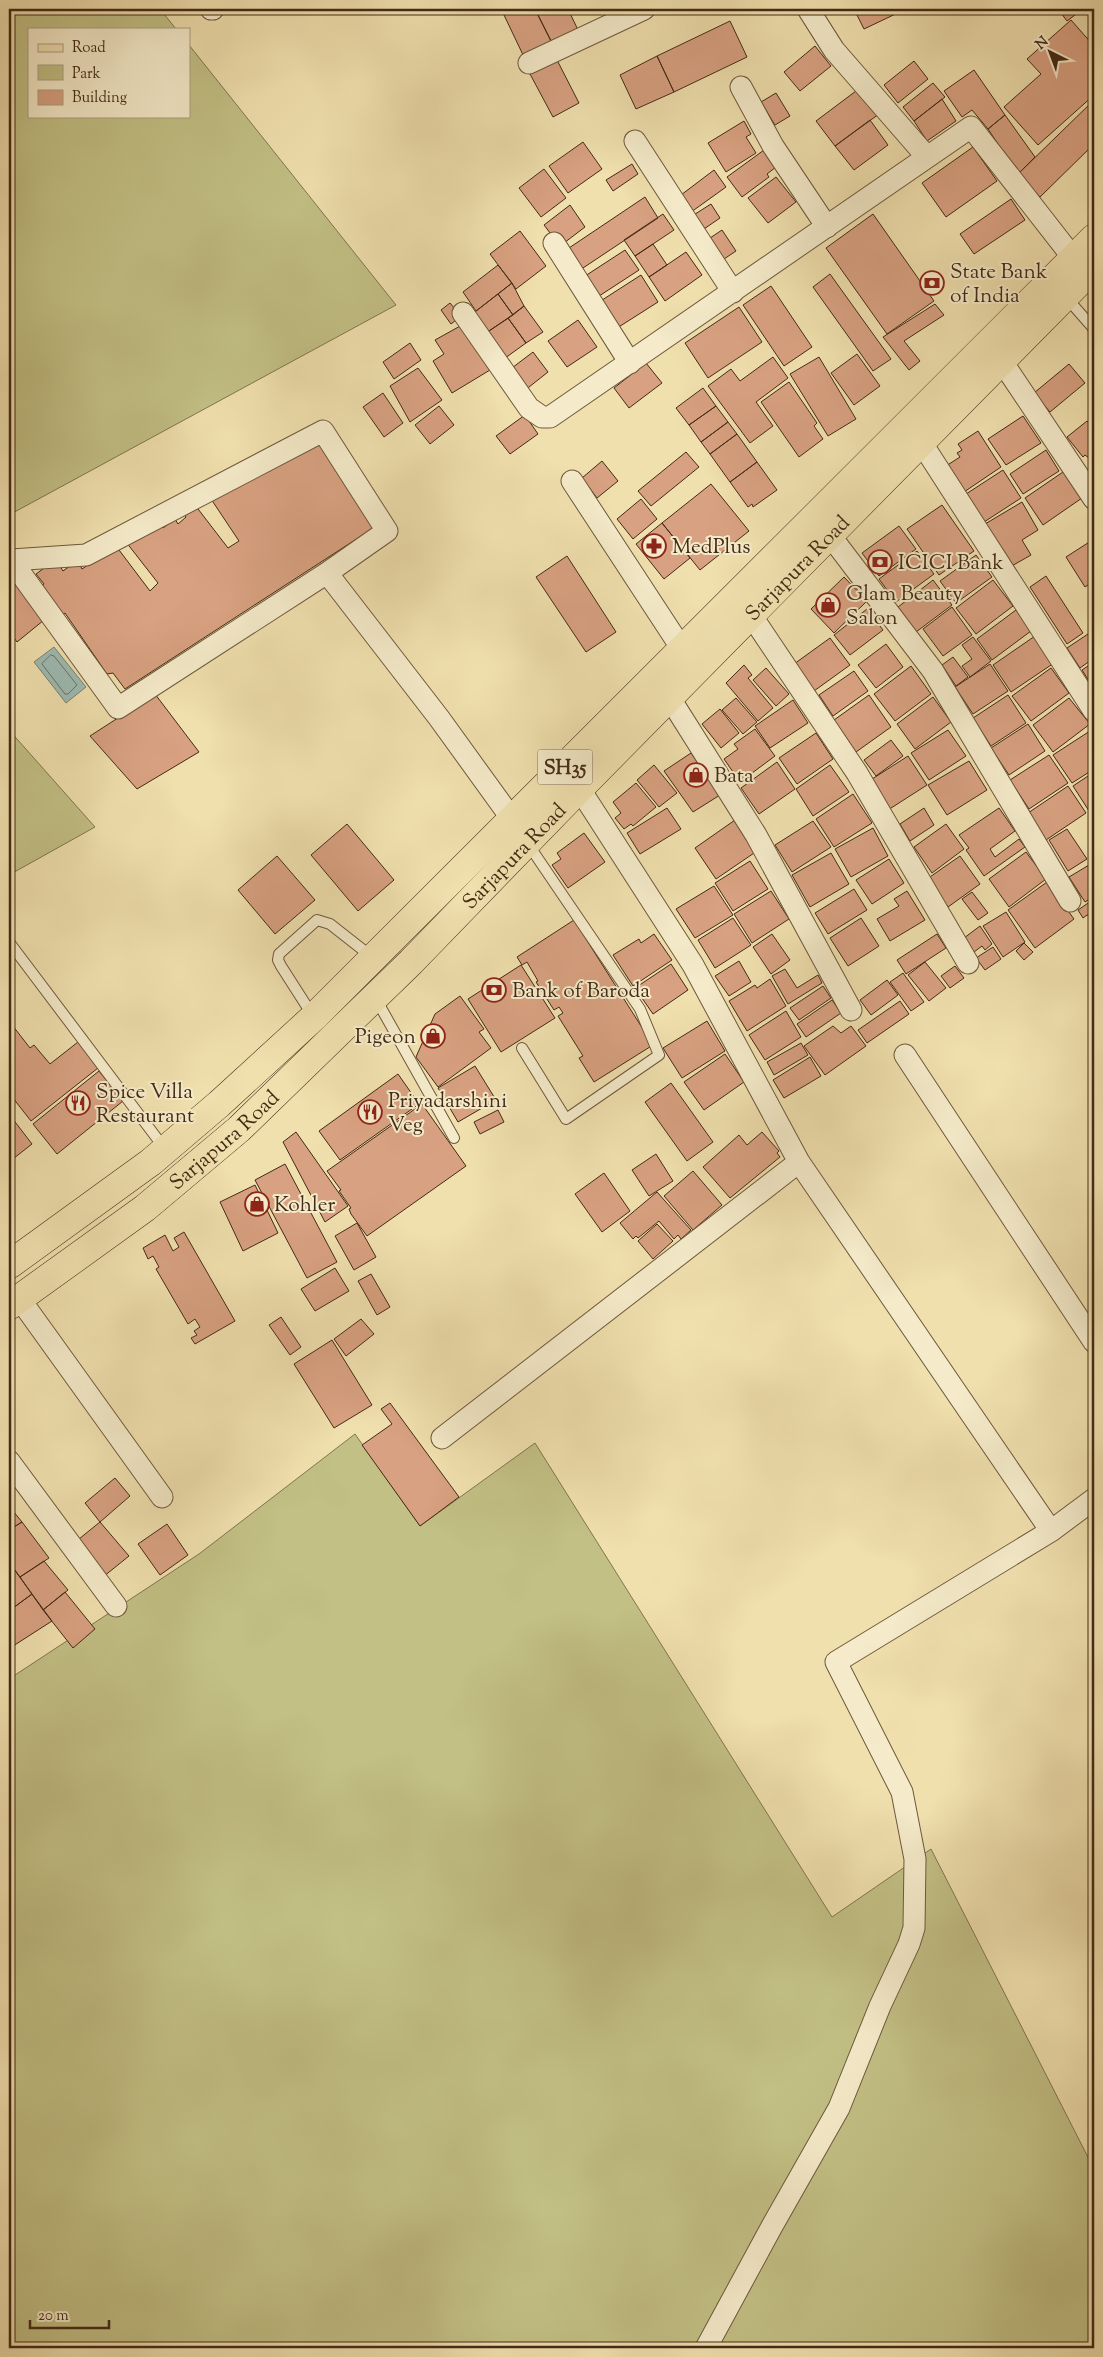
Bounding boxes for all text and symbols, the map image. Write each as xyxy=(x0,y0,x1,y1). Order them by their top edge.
legend xyxy=(28,28,190,118)
north arrow xyxy=(1026,28,1076,78)
text: N xyxy=(1032,33,1053,55)
text: Road xyxy=(72,38,106,59)
text: Park xyxy=(72,64,101,85)
text: Building xyxy=(72,88,127,109)
place label: State Bank of India xyxy=(950,258,1048,312)
bank icon: State Bank of India xyxy=(919,270,945,296)
street label: Sarjapura Road xyxy=(739,509,858,629)
pharmacy icon: MedPlus xyxy=(641,533,667,559)
place label: MedPlus xyxy=(672,533,750,563)
bank icon: ICICI Bank xyxy=(867,549,893,575)
place label: ICICI Bank xyxy=(898,549,1004,579)
place label: Glam Beauty Salon xyxy=(846,580,963,634)
shop icon: Glam Beauty Salon xyxy=(815,592,841,618)
road number: SH35 xyxy=(538,750,592,784)
shop icon: Bata xyxy=(683,762,709,788)
place label: Bata xyxy=(714,762,754,792)
street label: Sarjapura Road xyxy=(456,797,574,917)
bank icon: Bank of Baroda xyxy=(481,977,507,1003)
place label: Bank of Baroda xyxy=(512,977,650,1007)
place label: Pigeon xyxy=(355,1023,416,1053)
shop icon: Pigeon xyxy=(420,1023,446,1049)
place label: Spice Villa Restaurant xyxy=(96,1078,194,1132)
street label: Sarjapura Road xyxy=(164,1084,287,1198)
place label: Priyadarshini Veg xyxy=(388,1087,507,1141)
restaurant icon: Spice Villa Restaurant xyxy=(65,1090,91,1116)
restaurant icon: Priyadarshini Veg xyxy=(357,1099,383,1125)
shop icon: Kohler xyxy=(244,1191,270,1217)
place label: Kohler xyxy=(274,1191,335,1221)
scale bar xyxy=(30,2297,109,2329)
text: 20 m xyxy=(38,2306,69,2327)

